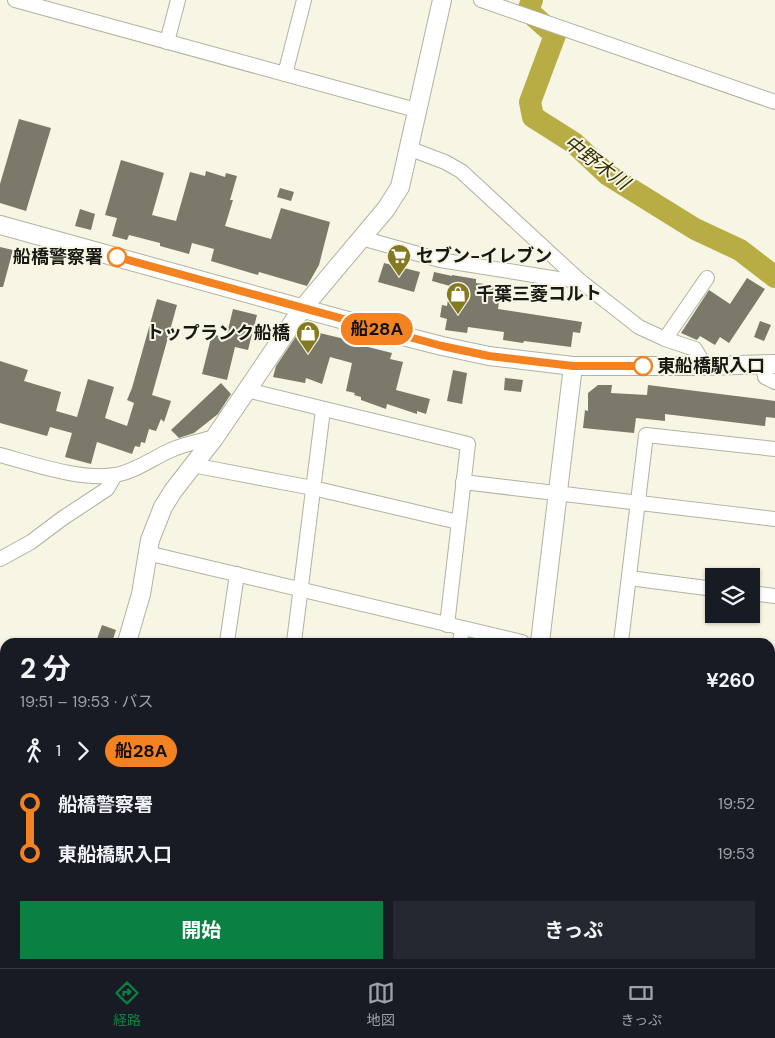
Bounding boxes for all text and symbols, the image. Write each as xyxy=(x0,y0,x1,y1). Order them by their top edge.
water label: 中野木川 xyxy=(559,130,636,196)
supermarket icon: セブン-イレブン xyxy=(386,243,412,277)
place label: セブン-イレブン xyxy=(416,244,552,268)
place label: 船橋警察署 xyxy=(13,245,103,269)
marker: 船橋警察署 xyxy=(107,247,127,267)
shop icon: 千葉三菱コルト xyxy=(445,281,471,315)
place label: 千葉三菱コルト xyxy=(476,282,602,306)
line badge: 船28A xyxy=(342,313,412,345)
text: 船28A xyxy=(351,317,403,341)
shop icon: トップランク船橋 xyxy=(295,320,321,354)
place label: トップランク船橋 xyxy=(146,321,290,345)
place label: 東船橋駅入口 xyxy=(657,354,765,378)
marker: 東船橋駅入口 xyxy=(633,356,653,376)
map controls xyxy=(705,568,760,623)
button: layers xyxy=(705,568,760,623)
text: 2 分 xyxy=(20,650,71,687)
text: ¥260 xyxy=(706,668,755,693)
text: 19:51 – 19:53 · バス xyxy=(20,691,153,712)
icon: walk xyxy=(20,737,48,765)
icon: forward xyxy=(69,737,97,765)
text: 船28A xyxy=(115,739,167,763)
text: 1 xyxy=(56,740,61,761)
text: 船橋警察署 xyxy=(58,792,153,817)
text: 19:52 xyxy=(718,793,755,814)
text: 東船橋駅入口 xyxy=(58,842,172,867)
text: 19:53 xyxy=(718,843,755,864)
button: 開始 xyxy=(20,901,383,959)
button: きっぷ xyxy=(393,901,755,959)
tab: 経路 xyxy=(113,979,141,1029)
tab: 地図 xyxy=(367,979,395,1029)
tab: きっぷ xyxy=(621,979,662,1029)

